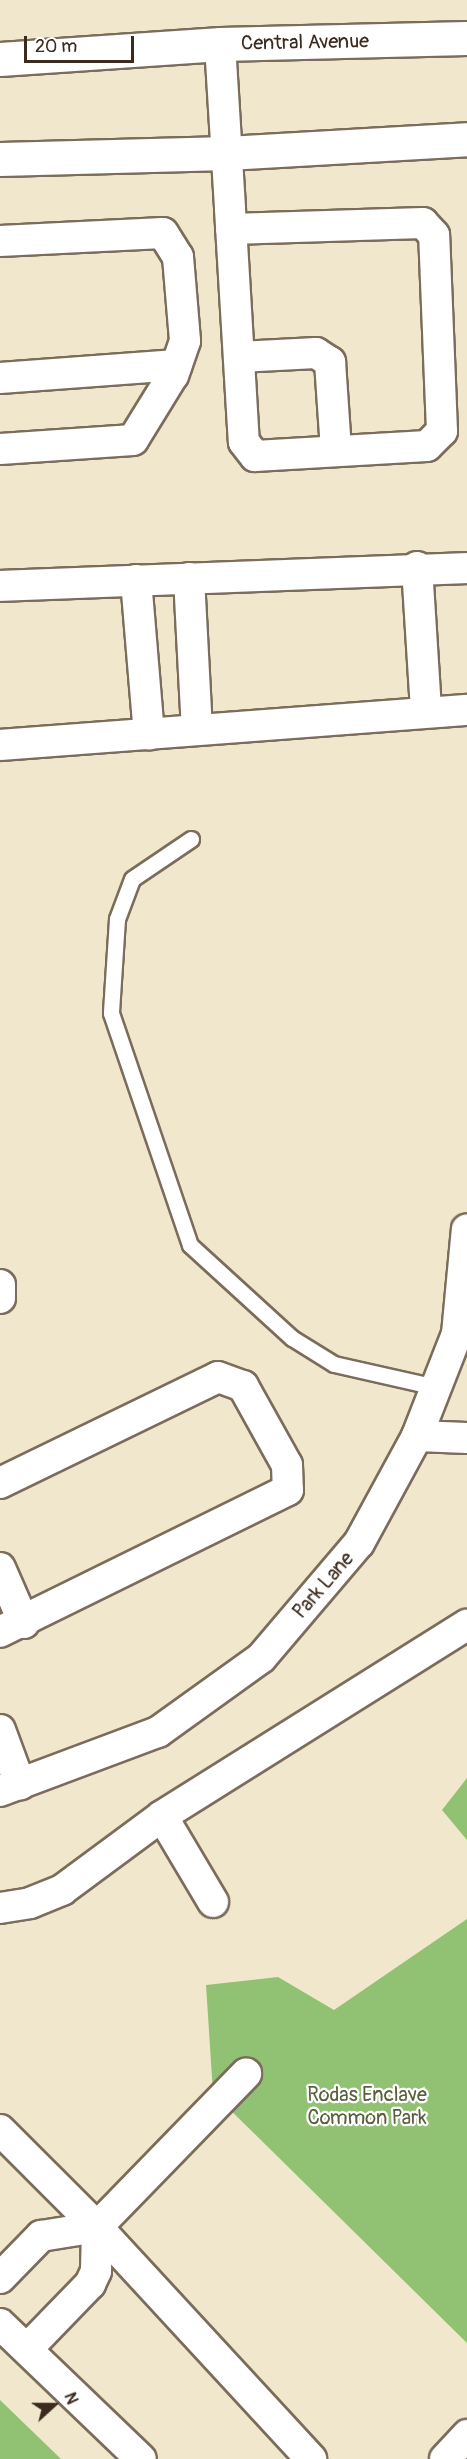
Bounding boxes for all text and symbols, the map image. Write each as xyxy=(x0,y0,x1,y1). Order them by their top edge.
scale bar xyxy=(27,24,136,62)
street label: Central Avenue xyxy=(241,29,369,55)
text: 20 m xyxy=(35,35,77,58)
street label: Park Lane xyxy=(288,1547,358,1623)
park label: Rodas Enclave Common Park xyxy=(307,2082,427,2129)
north arrow xyxy=(24,2375,84,2435)
text: N xyxy=(60,2390,82,2407)

